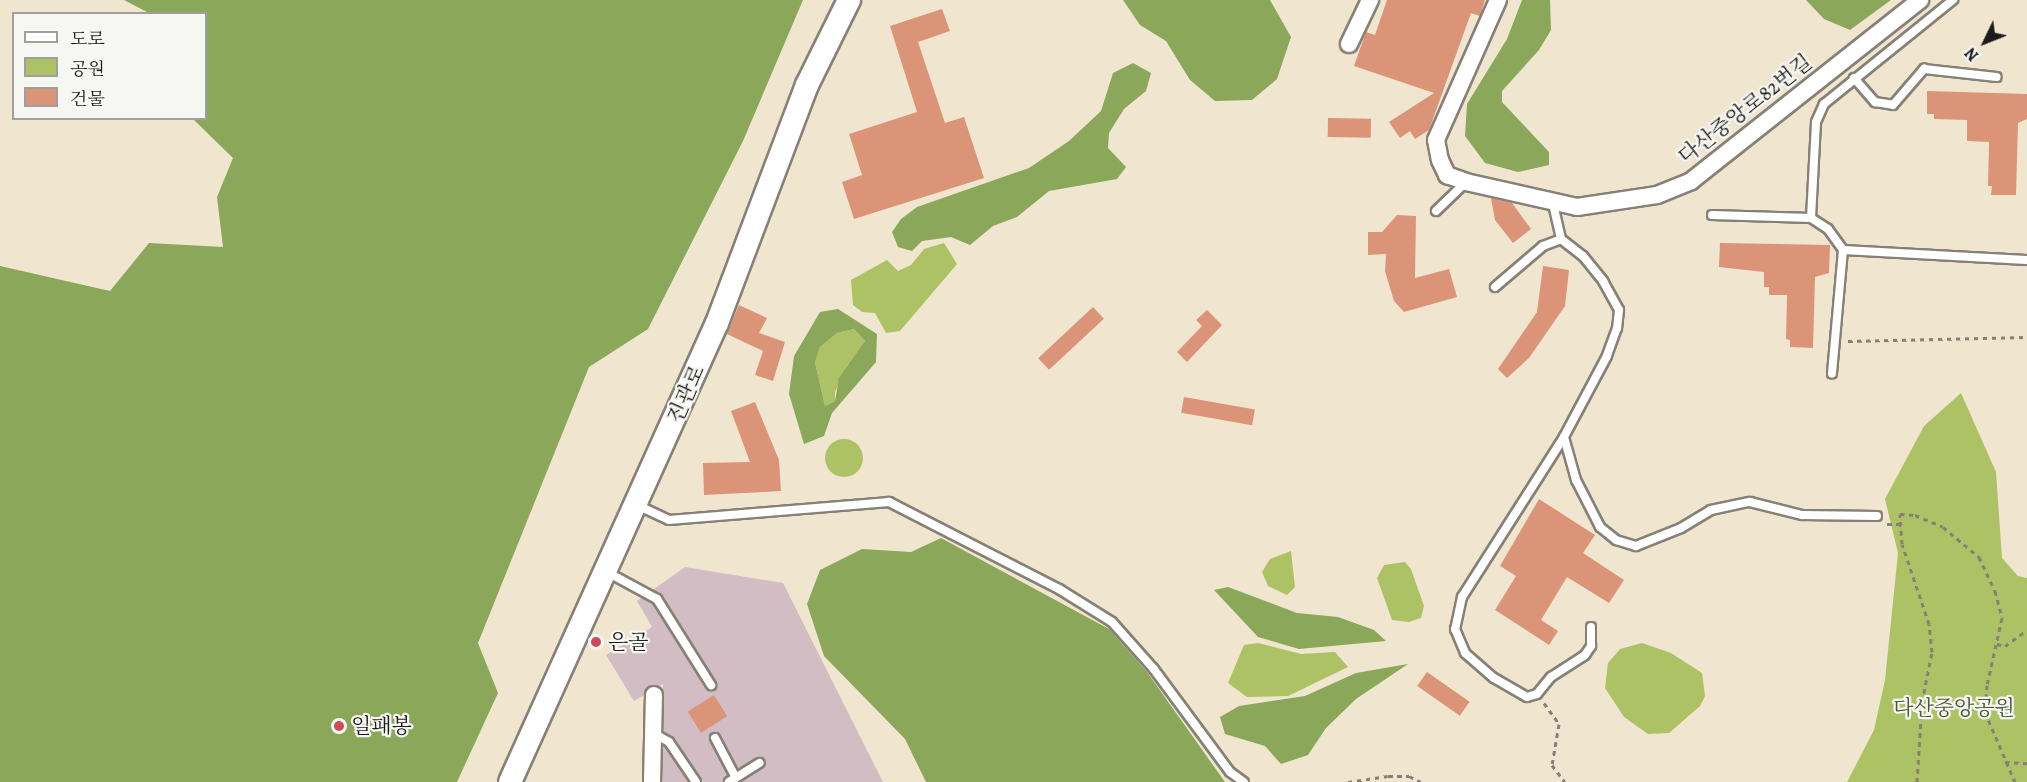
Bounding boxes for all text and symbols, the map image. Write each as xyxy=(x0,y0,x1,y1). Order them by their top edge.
legend xyxy=(12,12,207,120)
north arrow xyxy=(1955,12,2015,72)
text: 도로 xyxy=(70,27,105,51)
text: N xyxy=(1960,43,1984,66)
street label: 다산중앙로82번길 xyxy=(1673,49,1817,169)
text: 공원 xyxy=(70,57,105,81)
text: 건물 xyxy=(70,87,105,111)
street label: 진관로 xyxy=(662,361,710,427)
place label: 은골 xyxy=(608,629,649,655)
marker: 은골 xyxy=(589,635,603,649)
park label: 다산중앙공원 xyxy=(1893,695,2015,721)
place label: 일패봉 xyxy=(351,713,412,739)
marker: 일패봉 xyxy=(332,719,346,733)

